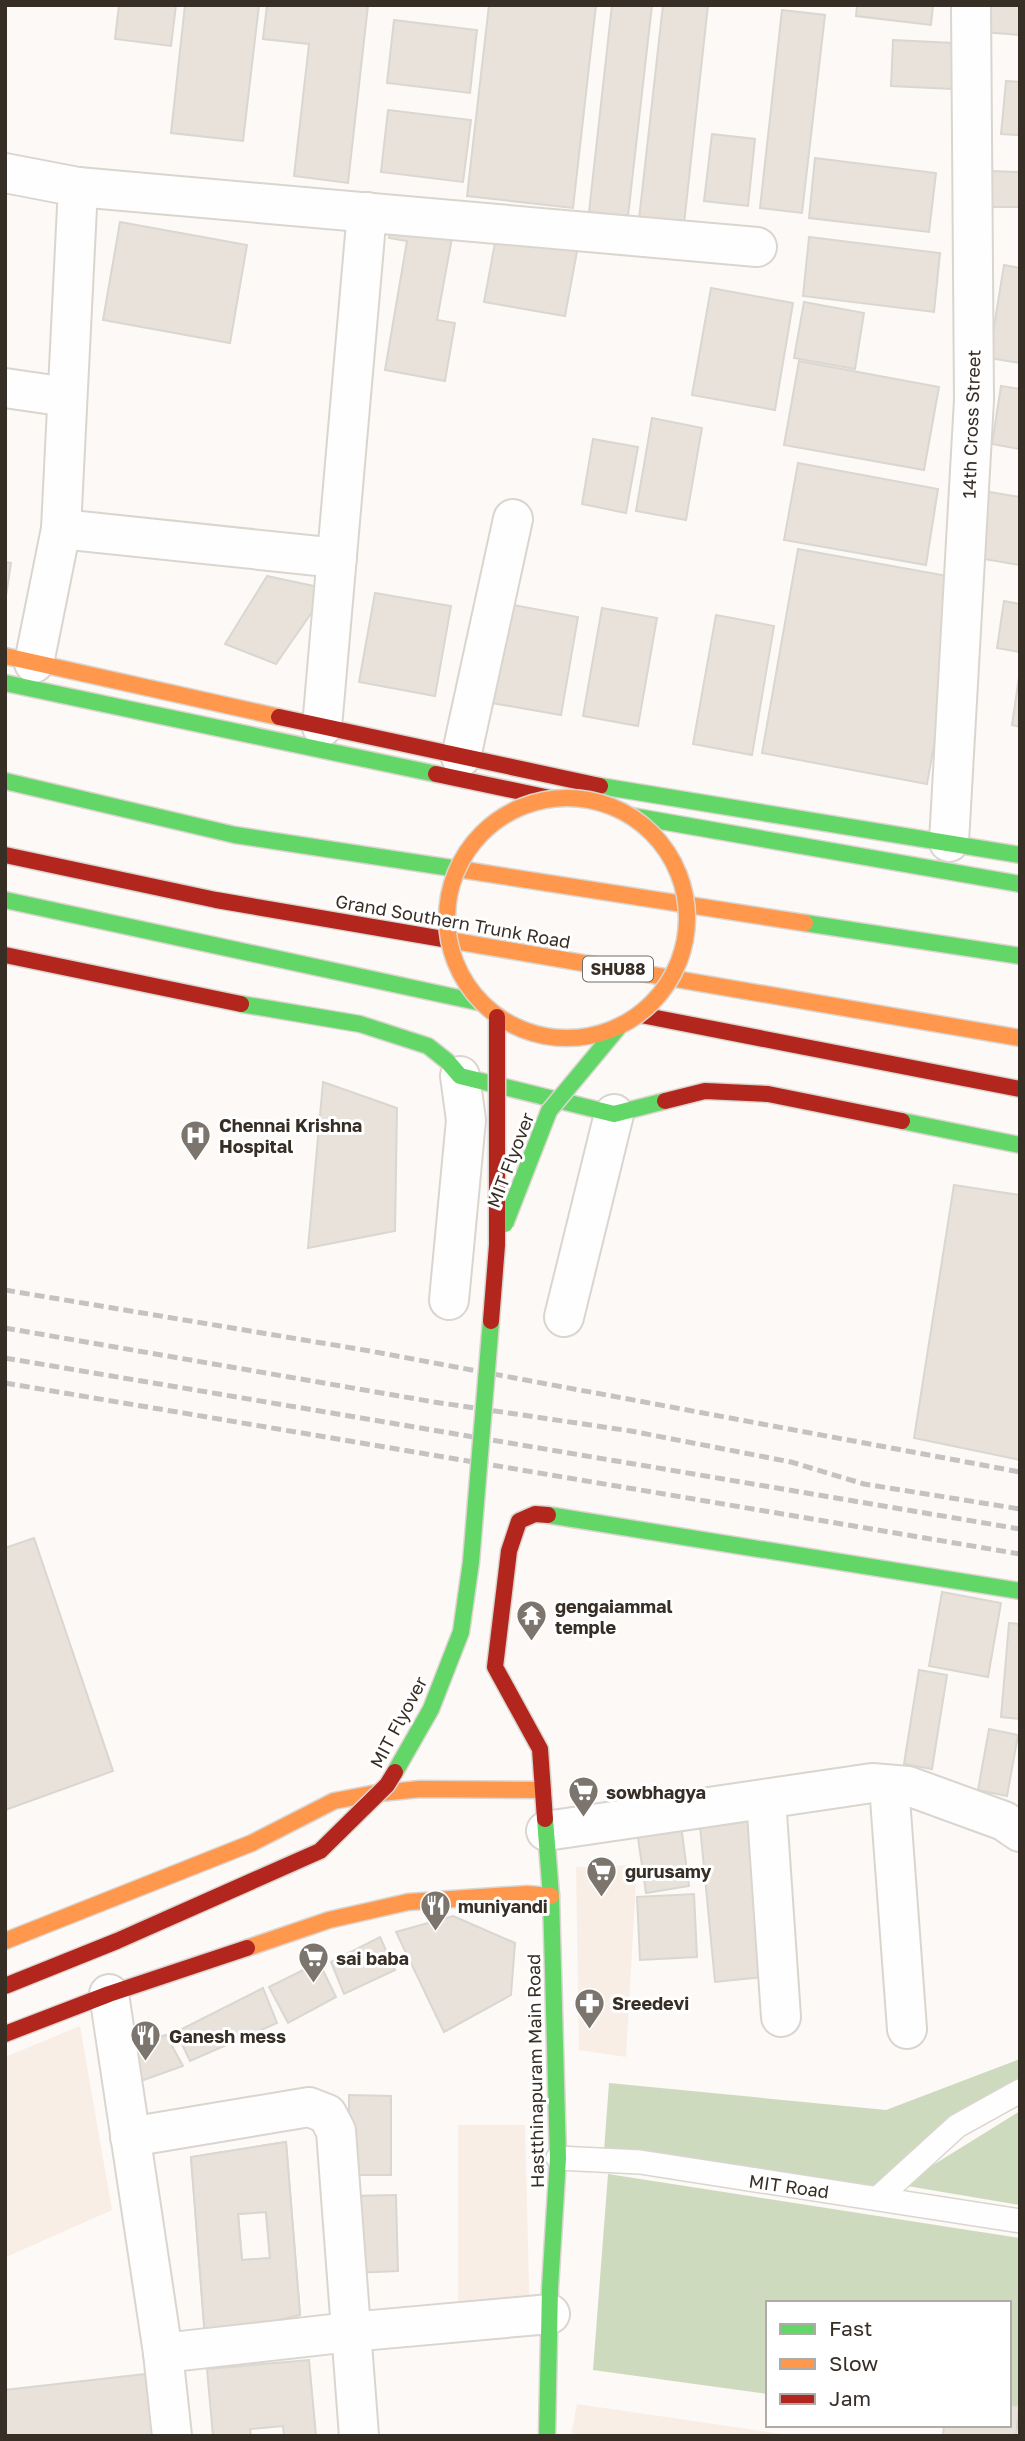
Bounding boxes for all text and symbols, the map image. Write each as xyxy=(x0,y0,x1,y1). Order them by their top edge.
street label: 14th Cross Street xyxy=(957,349,985,499)
street label: Grand Southern Trunk Road xyxy=(334,889,572,953)
road number: SHU88 xyxy=(583,956,653,981)
street label: MIT Flyover xyxy=(482,1109,538,1211)
place label: Chennai Krishna Hospital xyxy=(219,1114,362,1157)
hospital icon: Chennai Krishna Hospital xyxy=(179,1118,213,1162)
place label: gengaiammal temple xyxy=(555,1595,672,1638)
temple icon: gengaiammal temple xyxy=(515,1599,549,1643)
street label: MIT Flyover xyxy=(365,1673,431,1771)
supermarket icon: sowbhagya xyxy=(566,1775,600,1819)
place label: sowbhagya xyxy=(606,1781,706,1803)
supermarket icon: gurusamy xyxy=(585,1854,619,1898)
place label: gurusamy xyxy=(625,1860,712,1882)
restaurant icon: muniyandi xyxy=(418,1889,452,1933)
place label: muniyandi xyxy=(458,1895,548,1917)
supermarket icon: sai baba xyxy=(296,1941,330,1985)
place label: sai baba xyxy=(336,1947,409,1969)
street label: Hastthinapuram Main Road xyxy=(522,1954,548,2188)
pharmacy icon: Sreedevi xyxy=(572,1986,606,2030)
place label: Sreedevi xyxy=(612,1992,689,2014)
restaurant icon: Ganesh mess xyxy=(129,2019,163,2063)
place label: Ganesh mess xyxy=(169,2025,286,2047)
street label: MIT Road xyxy=(747,2169,831,2203)
legend xyxy=(766,2301,1011,2427)
text: Fast xyxy=(829,2315,872,2341)
text: Slow xyxy=(829,2350,878,2376)
text: Jam xyxy=(829,2385,871,2411)

